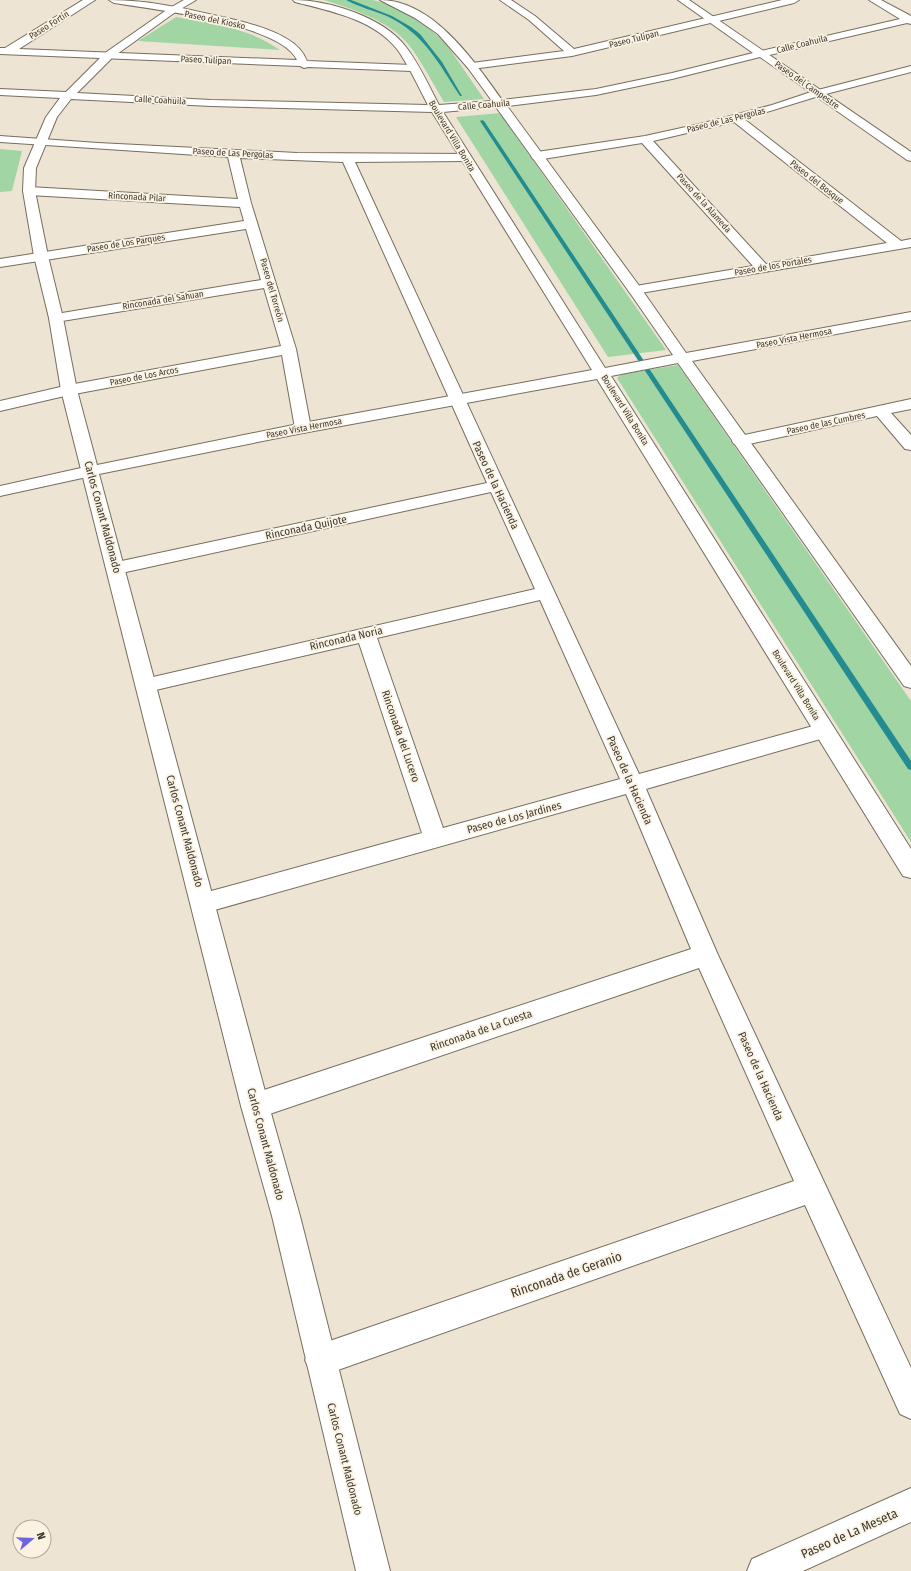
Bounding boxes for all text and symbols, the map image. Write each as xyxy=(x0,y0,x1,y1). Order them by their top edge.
street label: Paseo Fortín xyxy=(27,9,71,41)
street label: Paseo del Kiosko xyxy=(184,9,247,31)
street label: Paseo Tulipan xyxy=(608,28,660,50)
street label: Calle Coahuila xyxy=(776,33,829,55)
street label: Paseo Tulipan xyxy=(180,54,232,66)
street label: Paseo del Campestre xyxy=(773,59,842,111)
street label: Calle Coahuila xyxy=(134,94,187,106)
street label: Calle Coahuila xyxy=(458,98,511,112)
street label: Boulevard Villa Bonita xyxy=(427,99,478,174)
street label: Paseo de Las Pergolas xyxy=(686,105,766,135)
street label: Paseo de Las Pergolas xyxy=(193,146,274,160)
street label: Paseo del Bosque xyxy=(788,158,846,206)
street label: Paseo de la Alameda xyxy=(675,171,734,235)
street label: Rinconada Pilar xyxy=(108,190,167,204)
street label: Paseo de Los Parques xyxy=(86,232,166,254)
street label: Paseo de los Portales xyxy=(734,254,813,278)
street label: Paseo del Torreón xyxy=(258,257,286,323)
street label: Rinconada del Sahuan xyxy=(122,289,205,311)
street label: Paseo Vista Hermosa xyxy=(755,326,833,350)
street label: Paseo de Los Arcos xyxy=(109,364,179,388)
street label: Boulevard Villa Bonita xyxy=(599,373,651,448)
street label: Paseo de las Cumbres xyxy=(786,410,866,436)
street label: Paseo Vista Hermosa xyxy=(265,416,343,440)
street label: Paseo de la Hacienda xyxy=(469,439,522,531)
street label: Carlos Conant Maldonado xyxy=(81,460,124,575)
street label: Rinconada Quijote xyxy=(264,513,348,542)
street label: Rinconada Noria xyxy=(308,624,384,653)
street label: Boulevard Villa Bonita xyxy=(770,648,822,723)
street label: Rinconada del Lucero xyxy=(379,688,422,784)
street label: Paseo de la Hacienda xyxy=(604,734,655,827)
street label: Carlos Conant Maldonado xyxy=(163,774,206,889)
street label: Paseo de Los Jardines xyxy=(466,799,563,836)
street label: Rinconada de La Cuesta xyxy=(429,1007,534,1054)
street label: Paseo de la Hacienda xyxy=(735,1030,786,1123)
street label: Carlos Conant Maldonado xyxy=(244,1087,287,1202)
street label: Rinconada de Geranio xyxy=(509,1248,624,1301)
street label: Carlos Conant Maldonado xyxy=(324,1402,365,1517)
street label: Paseo de La Meseta xyxy=(799,1505,900,1561)
north arrow xyxy=(12,1519,52,1559)
text: N xyxy=(34,1531,48,1541)

